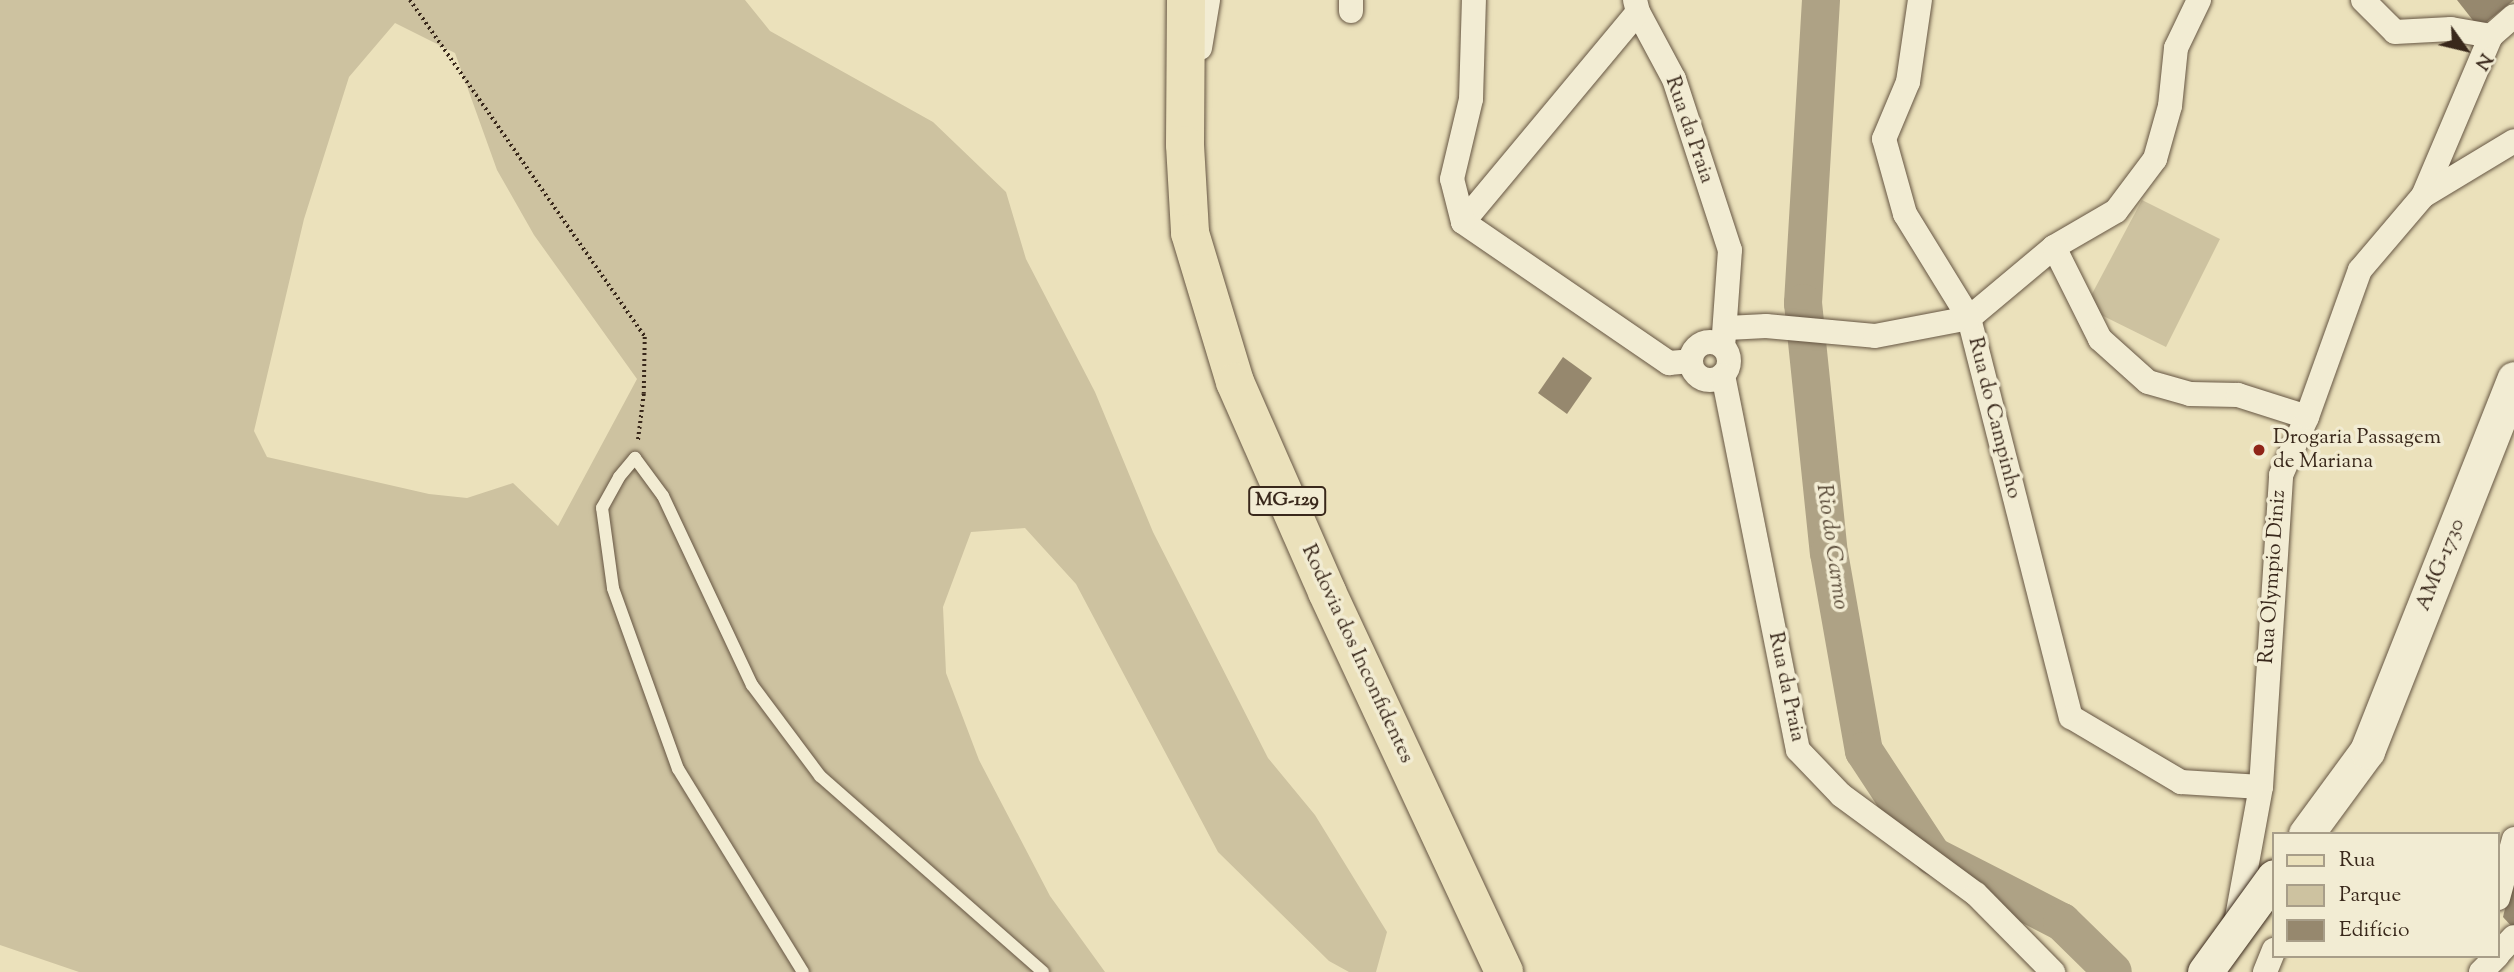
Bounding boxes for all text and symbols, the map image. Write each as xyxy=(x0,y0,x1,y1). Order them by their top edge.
north arrow xyxy=(2430,14,2500,84)
text: N xyxy=(2467,47,2498,75)
street label: Rua da Praia xyxy=(1659,73,1719,187)
street label: Rua do Campinho xyxy=(1962,335,2026,501)
place label: Drogaria Passagem de Mariana xyxy=(2273,425,2441,475)
marker: Drogaria Passagem de Mariana xyxy=(2251,442,2267,458)
water label: Rio do Carmo xyxy=(1809,482,1853,612)
road number: MG-129 xyxy=(1247,486,1327,516)
street label: Rua Olympio Diniz xyxy=(2254,489,2292,665)
street label: AMG-1730 xyxy=(2411,515,2471,615)
street label: Rodovia dos Inconfidentes xyxy=(1295,541,1419,767)
street label: Rua da Praia xyxy=(1762,630,1810,744)
legend xyxy=(2272,832,2500,958)
text: Rua xyxy=(2339,846,2375,876)
text: Parque xyxy=(2339,881,2401,911)
text: Edifício xyxy=(2339,916,2409,946)

